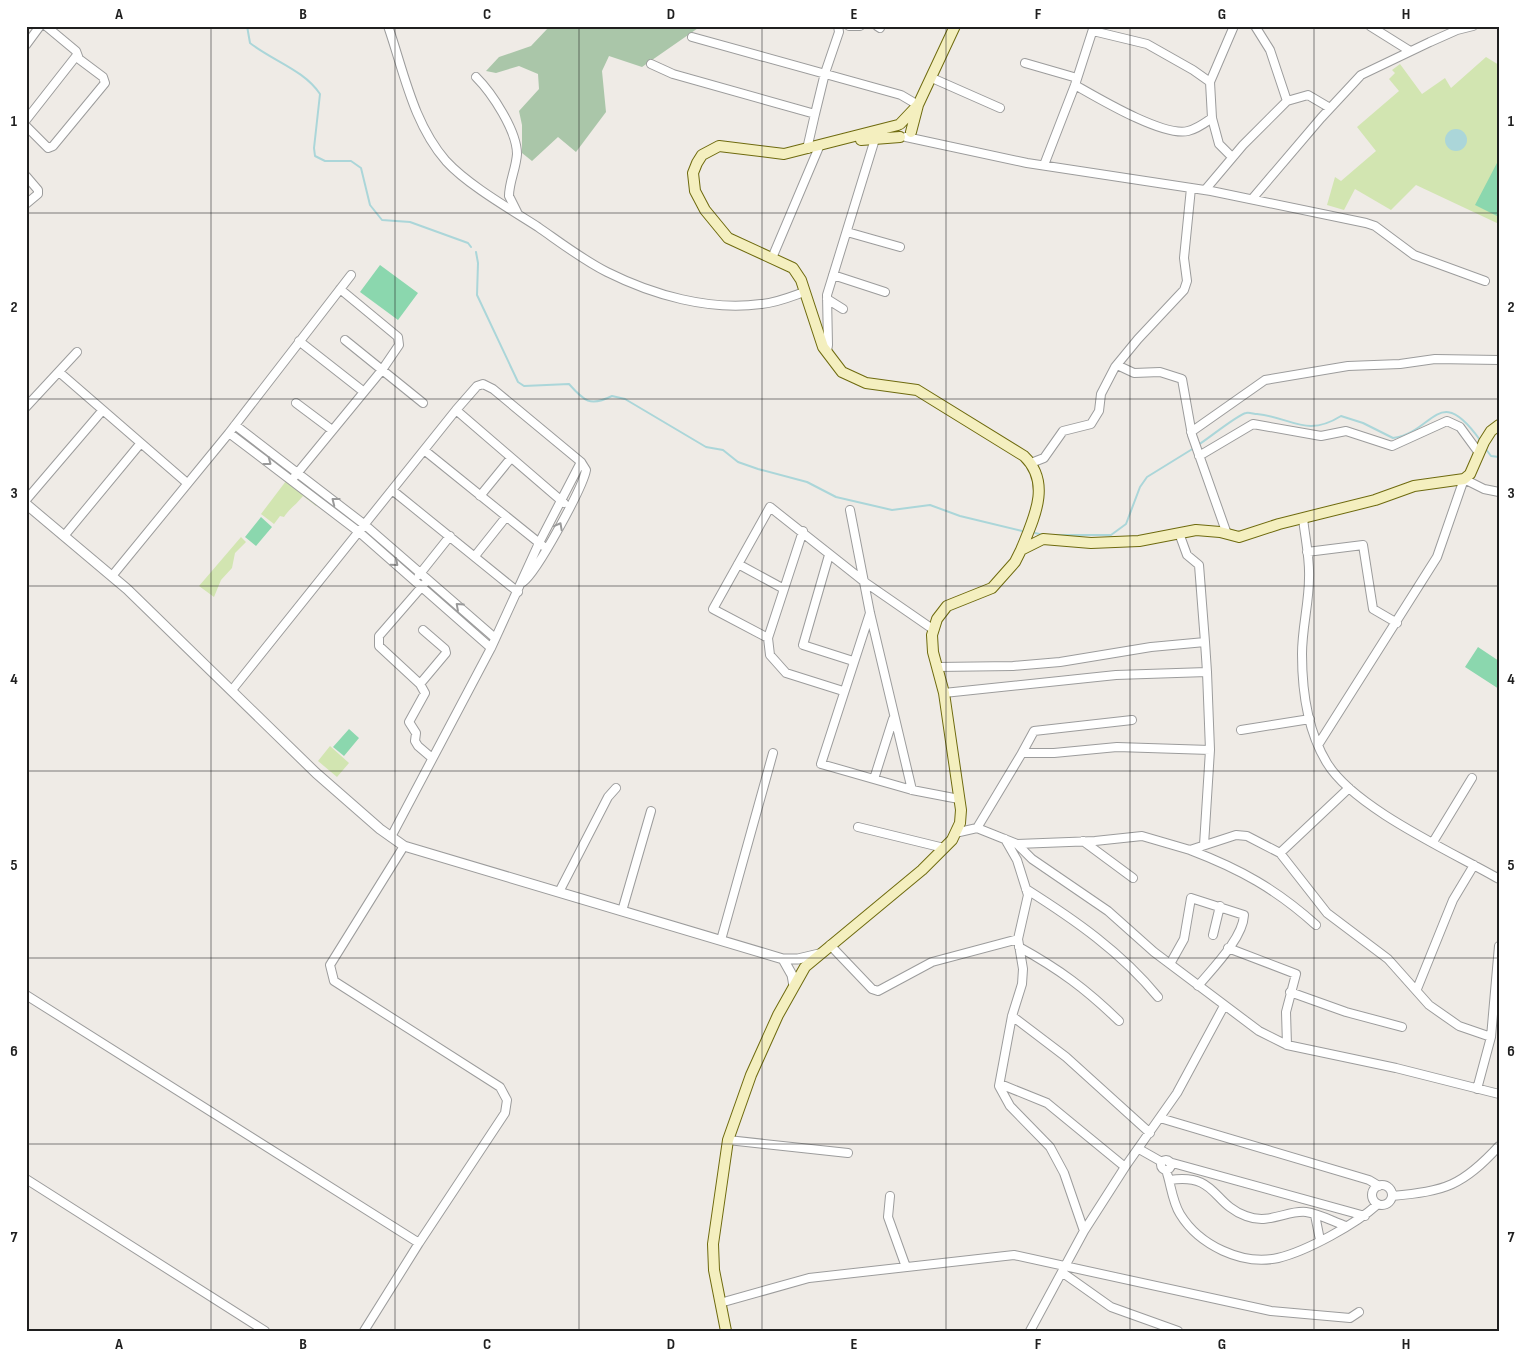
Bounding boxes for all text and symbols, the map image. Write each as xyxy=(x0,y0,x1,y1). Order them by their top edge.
text: A xyxy=(114,5,123,24)
text: B xyxy=(299,5,307,24)
text: C xyxy=(483,5,491,24)
text: D xyxy=(667,5,675,24)
text: E xyxy=(851,5,858,24)
text: F xyxy=(1035,5,1042,24)
text: G xyxy=(1218,5,1226,24)
text: H xyxy=(1402,5,1410,24)
text: 1 xyxy=(11,112,18,131)
text: 1 xyxy=(1508,112,1515,131)
text: 2 xyxy=(10,298,18,317)
text: 2 xyxy=(1507,298,1515,317)
one-way arrow xyxy=(262,456,271,464)
text: 3 xyxy=(10,484,18,503)
text: 3 xyxy=(1507,484,1515,503)
one-way arrow xyxy=(332,499,341,507)
one-way arrow xyxy=(553,523,563,532)
one-way arrow xyxy=(389,557,398,566)
one-way arrow xyxy=(456,603,465,612)
text: 4 xyxy=(10,670,18,689)
text: 4 xyxy=(1507,670,1515,689)
text: 5 xyxy=(10,856,18,875)
text: 5 xyxy=(1507,856,1515,875)
text: 6 xyxy=(10,1042,18,1061)
text: 6 xyxy=(1507,1042,1515,1061)
text: 7 xyxy=(11,1228,18,1247)
text: 7 xyxy=(1508,1228,1515,1247)
text: A xyxy=(114,1335,123,1354)
text: B xyxy=(299,1335,307,1354)
text: C xyxy=(483,1335,491,1354)
text: D xyxy=(667,1335,675,1354)
text: E xyxy=(851,1335,858,1354)
text: F xyxy=(1035,1335,1042,1354)
text: G xyxy=(1218,1335,1226,1354)
text: H xyxy=(1402,1335,1410,1354)

